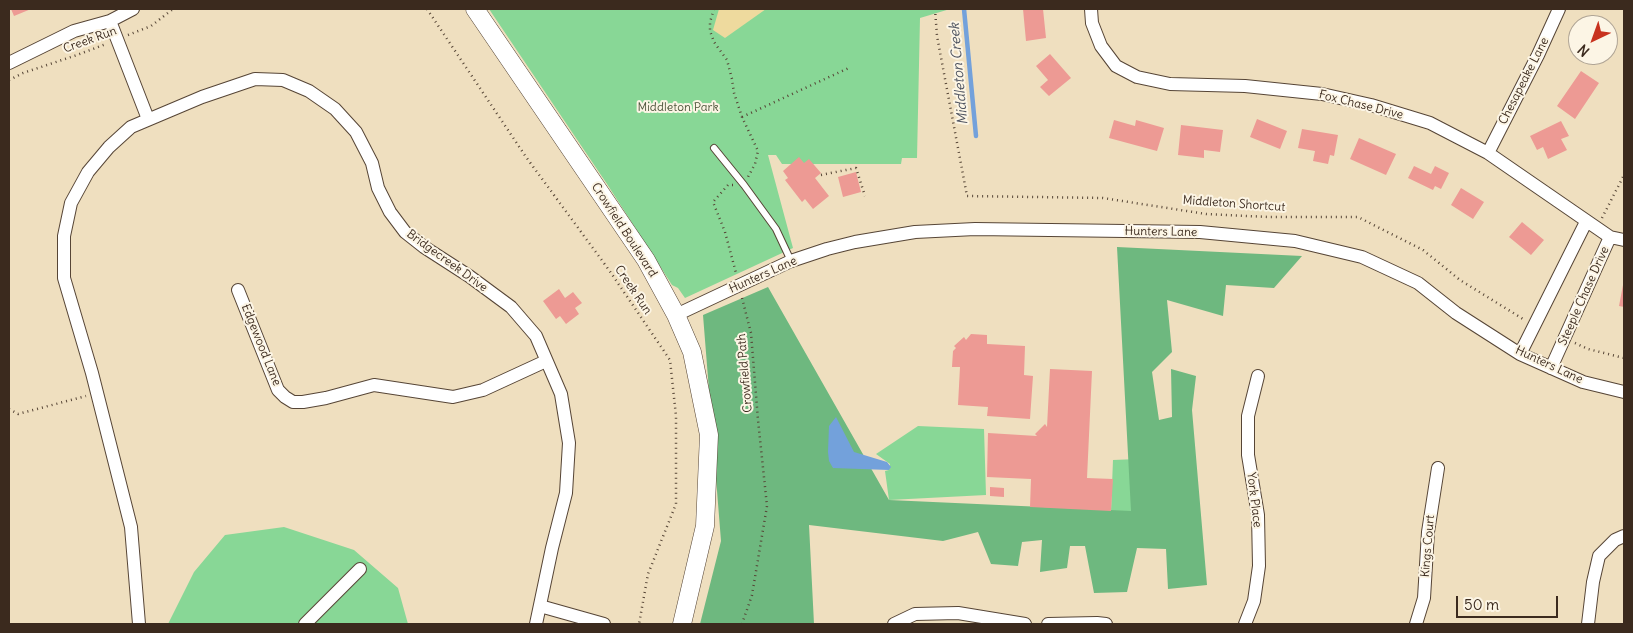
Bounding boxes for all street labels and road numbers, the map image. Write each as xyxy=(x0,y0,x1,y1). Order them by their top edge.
street label: Creek Run xyxy=(61,24,119,56)
street label: Chesapeake Lane xyxy=(1496,35,1552,127)
street label: Fox Chase Drive xyxy=(1317,88,1405,122)
street label: Crowfield Boulevard xyxy=(588,180,660,280)
street label: Middleton Shortcut xyxy=(1182,193,1286,215)
street label: Hunters Lane xyxy=(1124,224,1198,240)
street label: Bridgecreek Drive xyxy=(404,227,490,295)
street label: Steeple Chase Drive xyxy=(1556,244,1612,348)
street label: Hunters Lane xyxy=(727,254,799,296)
street label: Creek Run xyxy=(611,263,655,317)
street label: Edgewood Lane xyxy=(238,302,284,388)
street label: Crowfield Path xyxy=(734,333,756,413)
street label: Hunters Lane xyxy=(1513,343,1585,387)
street label: York Place xyxy=(1243,472,1265,528)
street label: Kings Court xyxy=(1418,514,1438,578)

